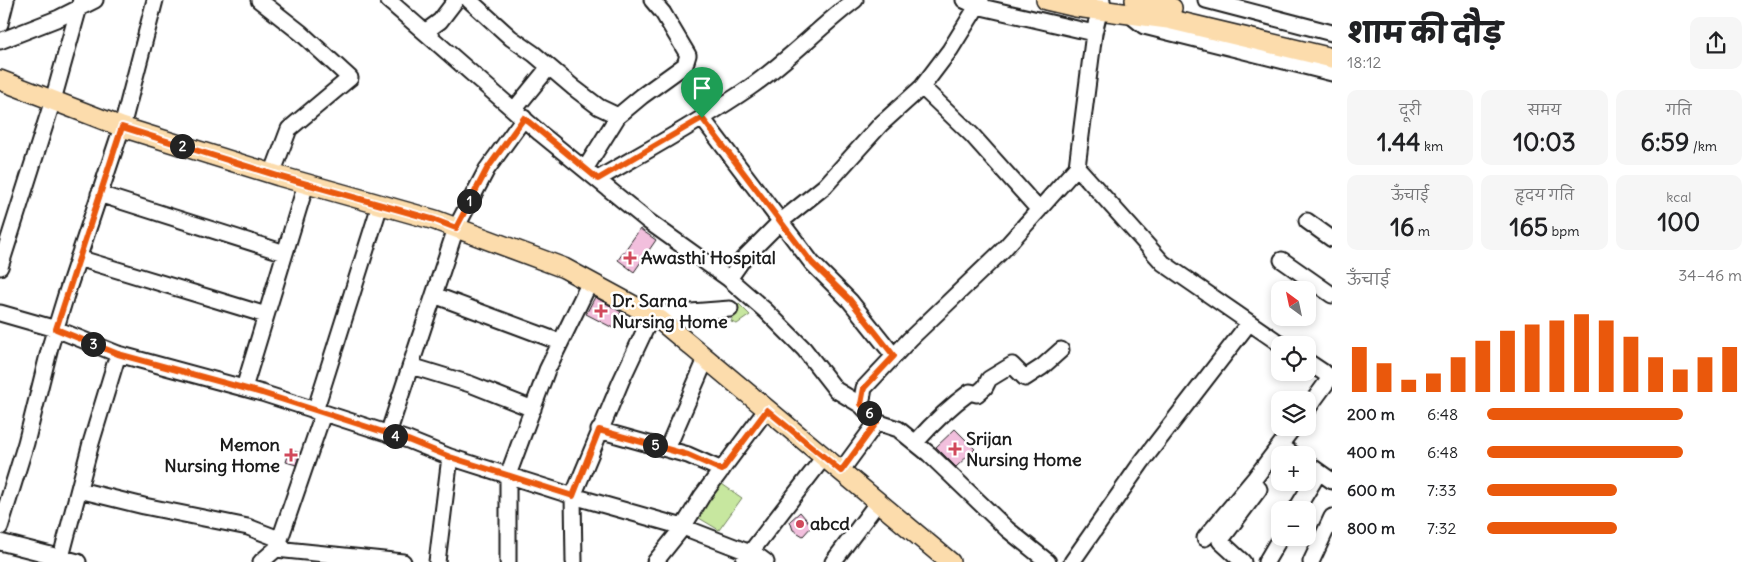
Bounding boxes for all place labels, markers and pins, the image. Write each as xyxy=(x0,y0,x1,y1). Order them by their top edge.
pin xyxy=(681,67,723,118)
pin: 2 xyxy=(170,134,194,158)
pin: 1 xyxy=(456,188,482,214)
place label: Awasthi Hospital xyxy=(641,246,776,269)
marker: Awasthi Hospital xyxy=(623,251,637,265)
place label: Dr. Sarna Nursing Home xyxy=(612,289,728,333)
marker: Dr. Sarna Nursing Home xyxy=(594,304,608,318)
pin: 3 xyxy=(80,332,106,356)
pin: 6 xyxy=(856,400,882,426)
pin: 4 xyxy=(382,424,408,448)
place label: Srijan Nursing Home xyxy=(966,427,1082,471)
pin: 5 xyxy=(642,432,668,458)
place label: Memon Nursing Home xyxy=(164,433,281,477)
marker: Srijan Nursing Home xyxy=(948,442,962,456)
marker: Memon Nursing Home xyxy=(284,448,298,462)
place label: abcd xyxy=(810,512,850,535)
marker: abcd xyxy=(794,518,806,530)

